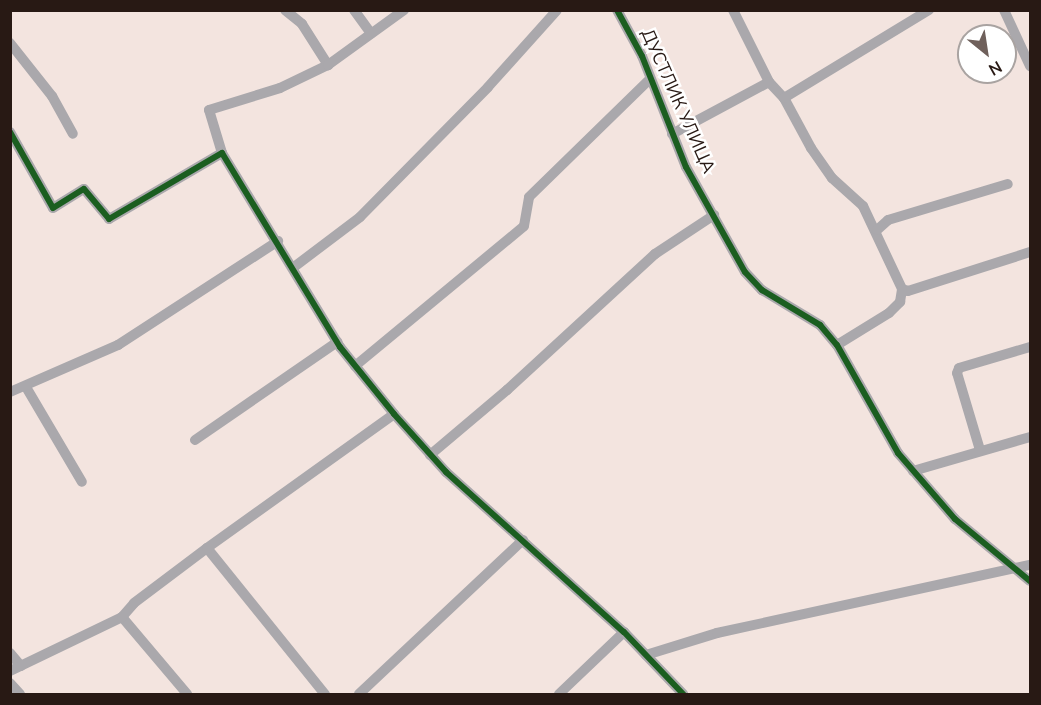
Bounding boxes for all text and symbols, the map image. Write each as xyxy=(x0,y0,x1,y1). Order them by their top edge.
north arrow xyxy=(957,24,1017,84)
street label: ДУСТЛИК УЛИЦА xyxy=(636,25,720,177)
text: N xyxy=(984,55,1006,80)

